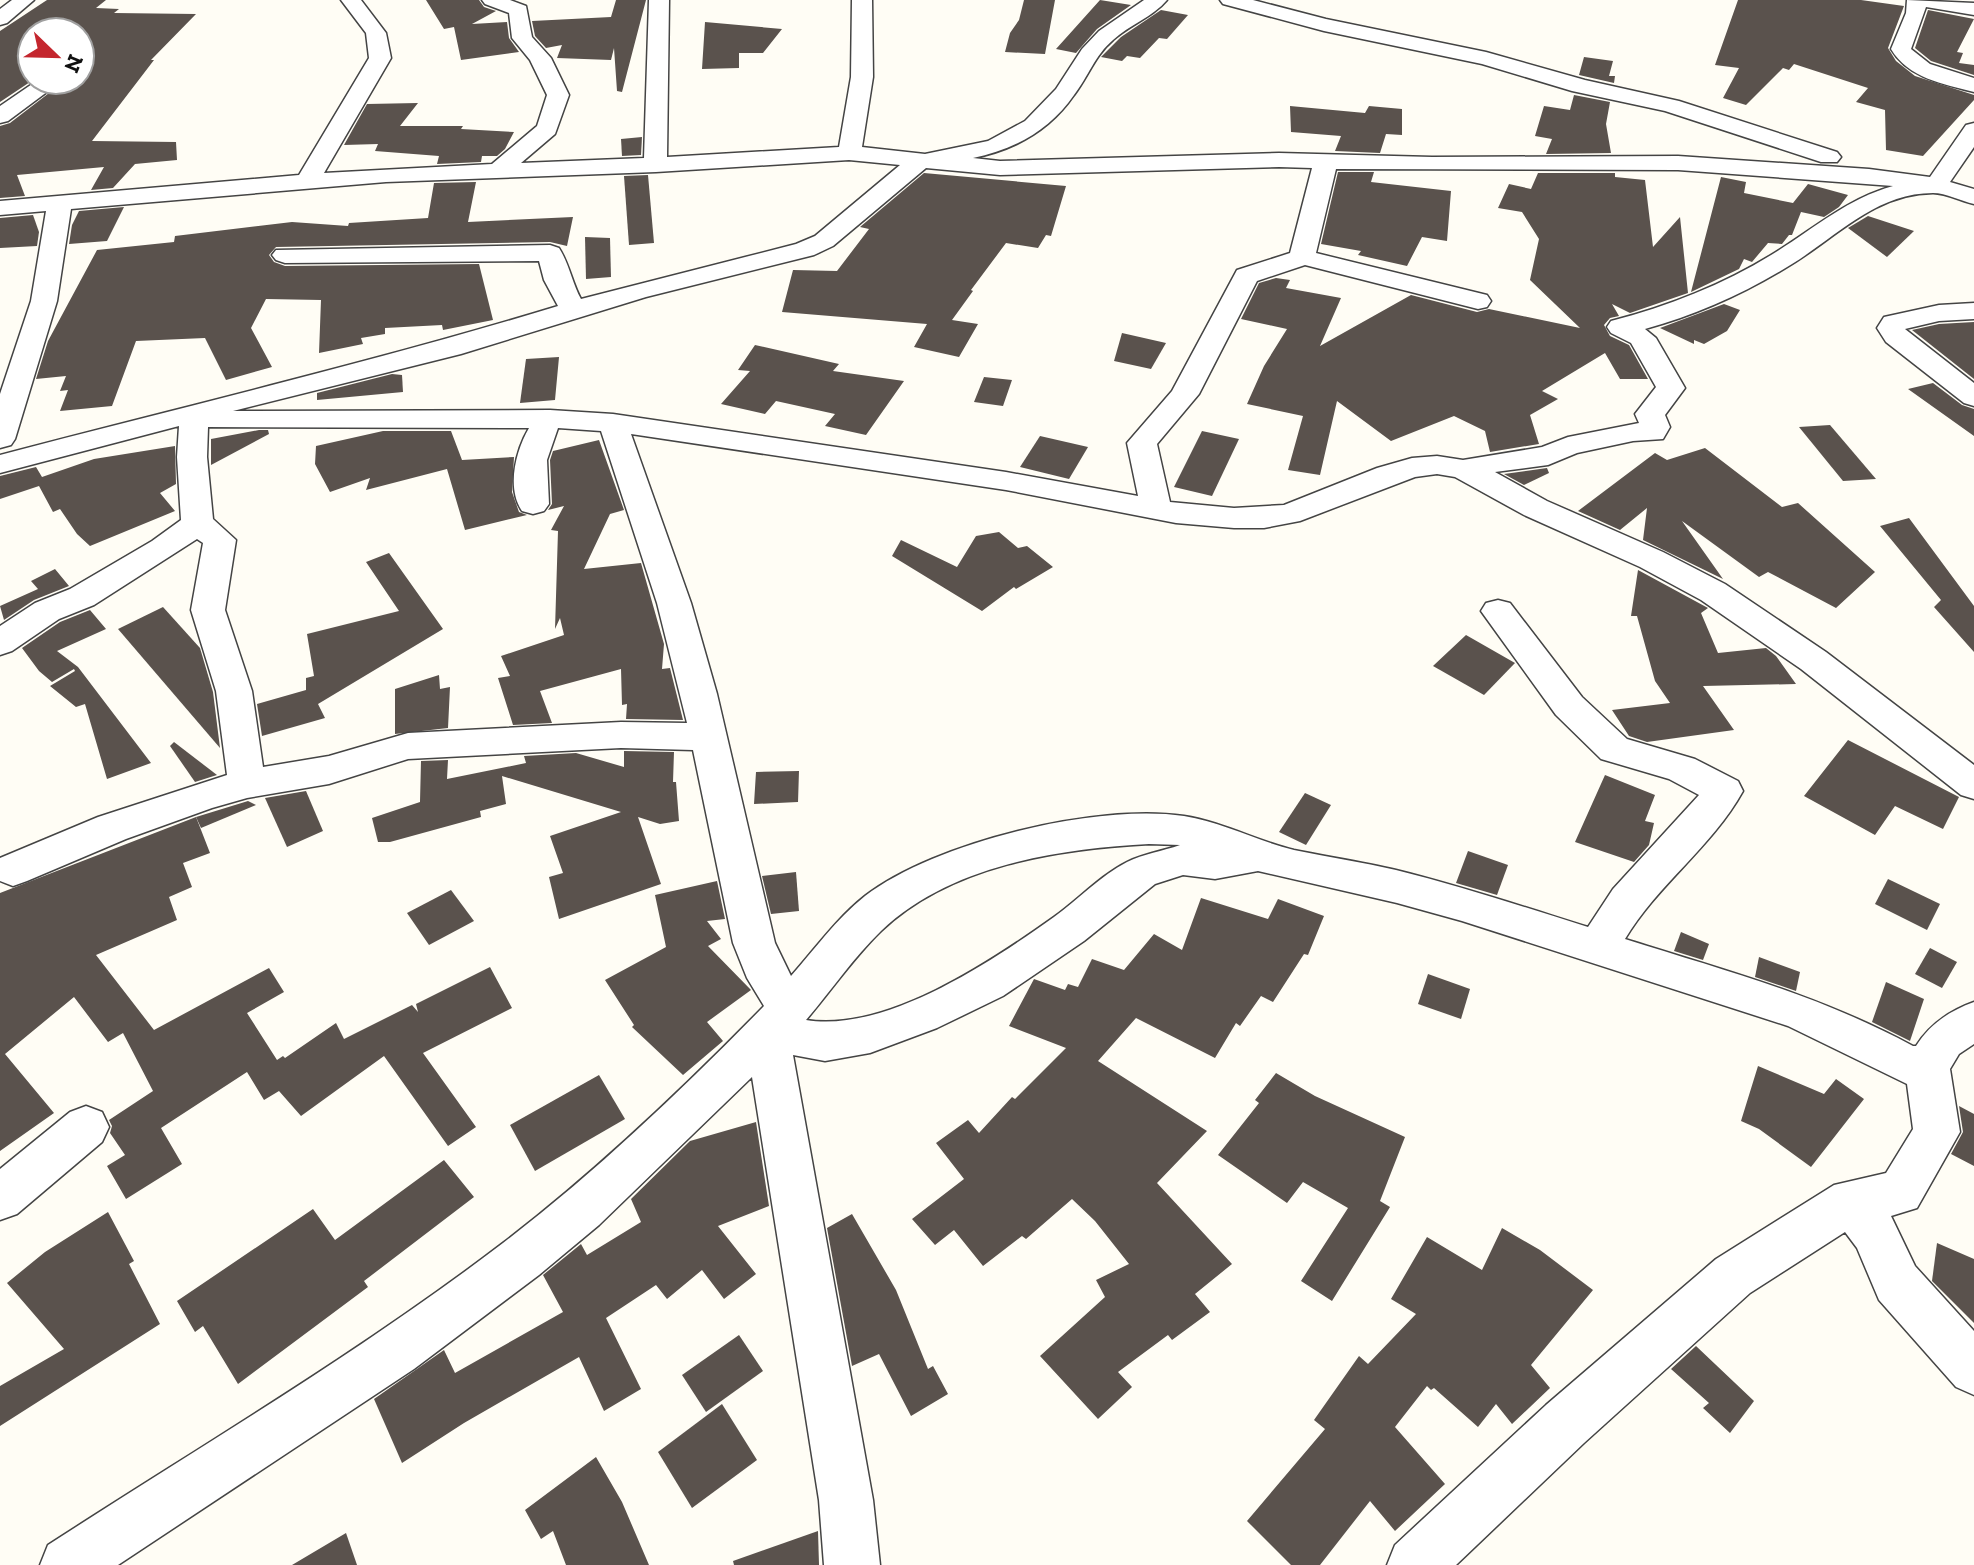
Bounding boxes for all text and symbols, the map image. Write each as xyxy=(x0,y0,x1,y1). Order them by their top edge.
north arrow xyxy=(16,16,96,96)
text: N xyxy=(58,51,90,77)

